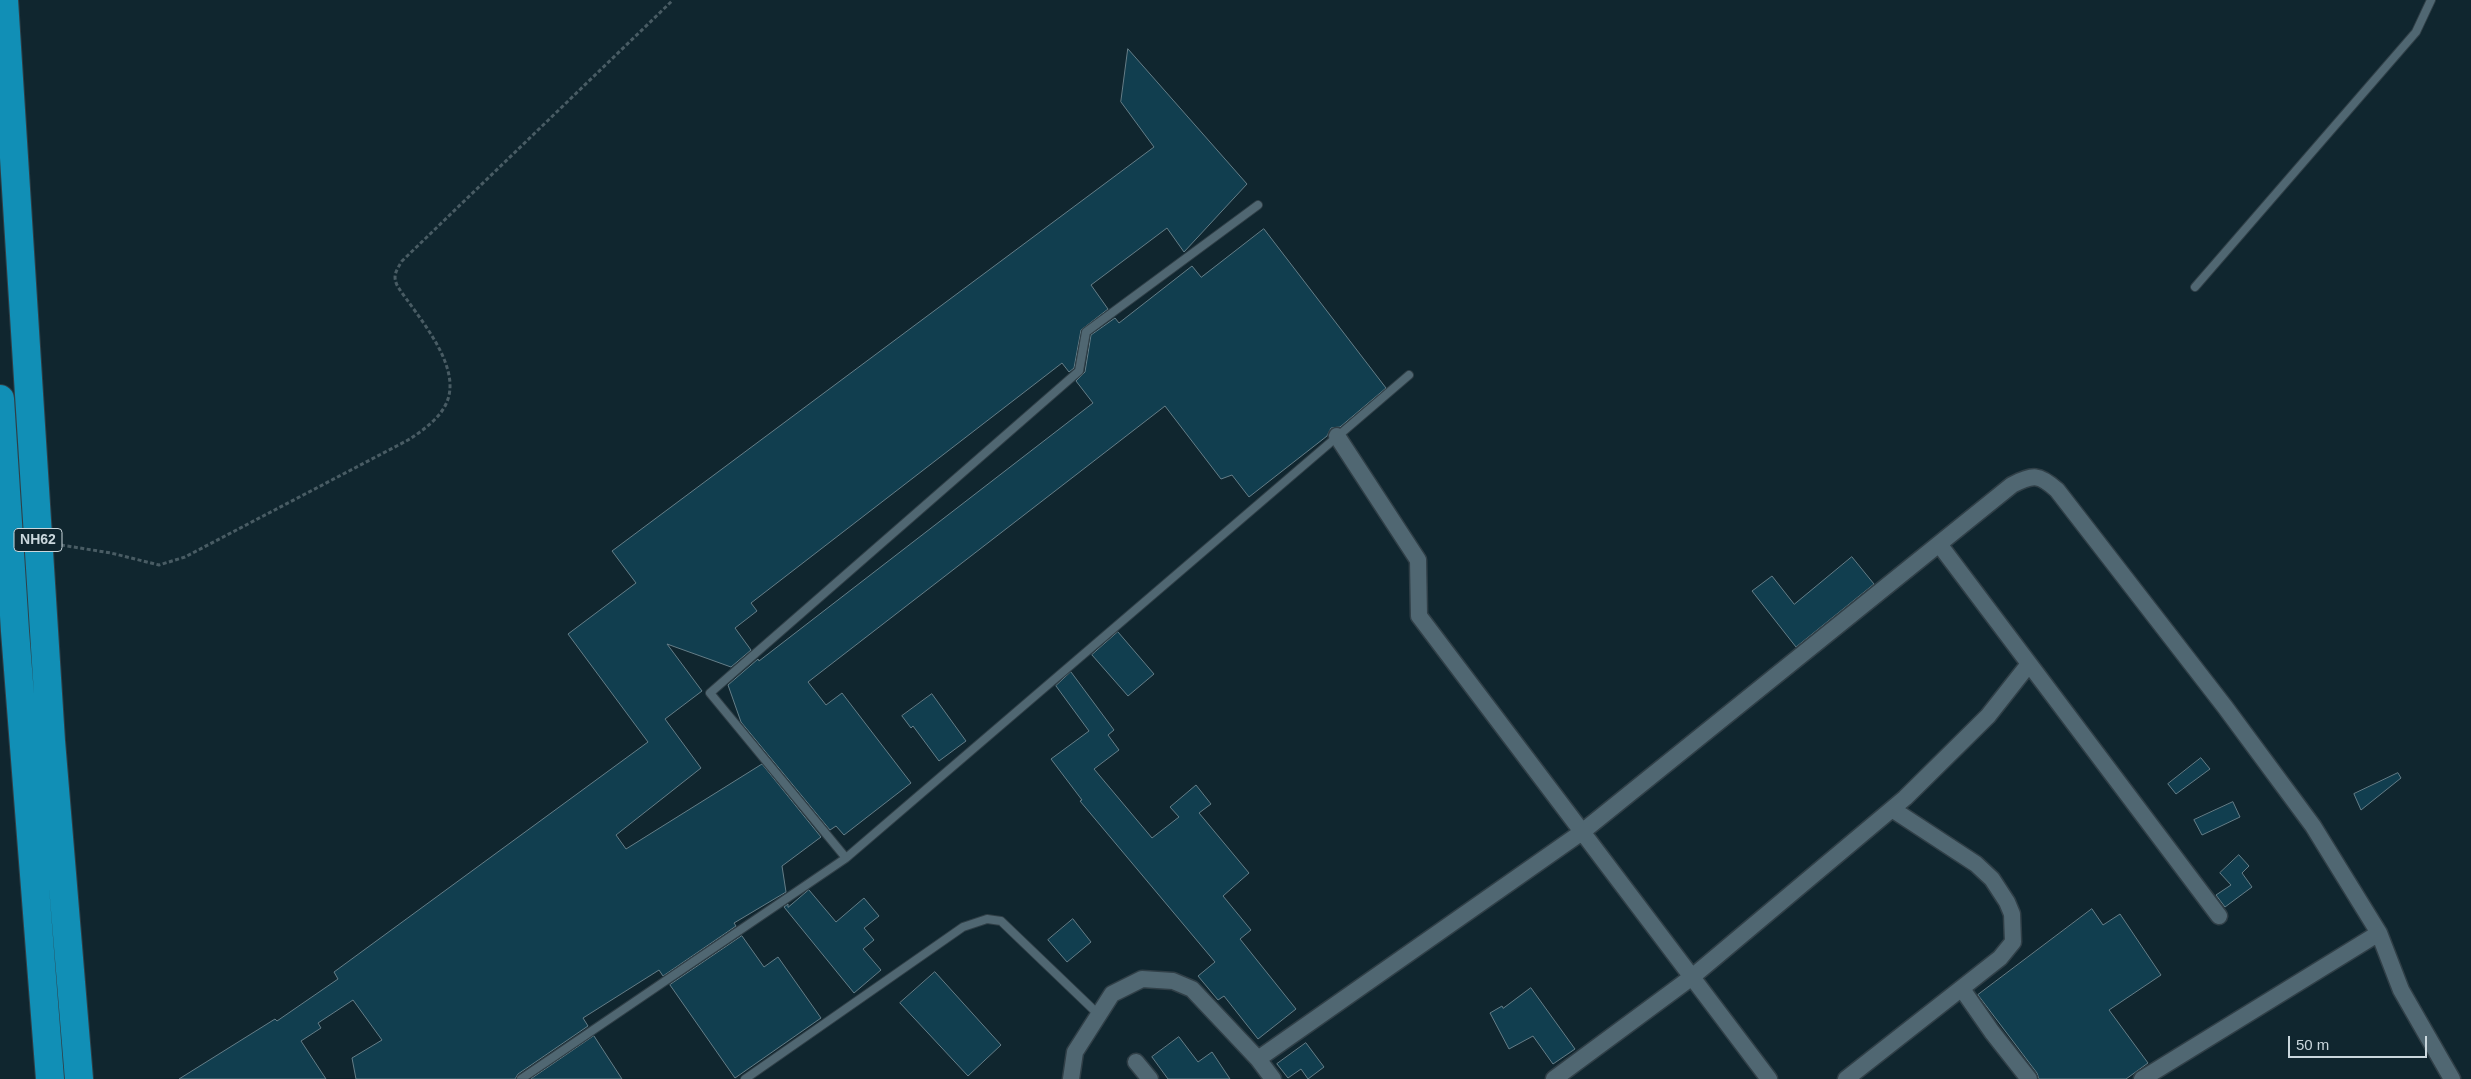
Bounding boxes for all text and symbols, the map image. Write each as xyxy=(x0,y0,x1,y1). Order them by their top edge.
road number: NH62 xyxy=(14,528,62,552)
scale bar xyxy=(2291,1026,2430,1058)
text: 50 m xyxy=(2296,1036,2329,1053)

